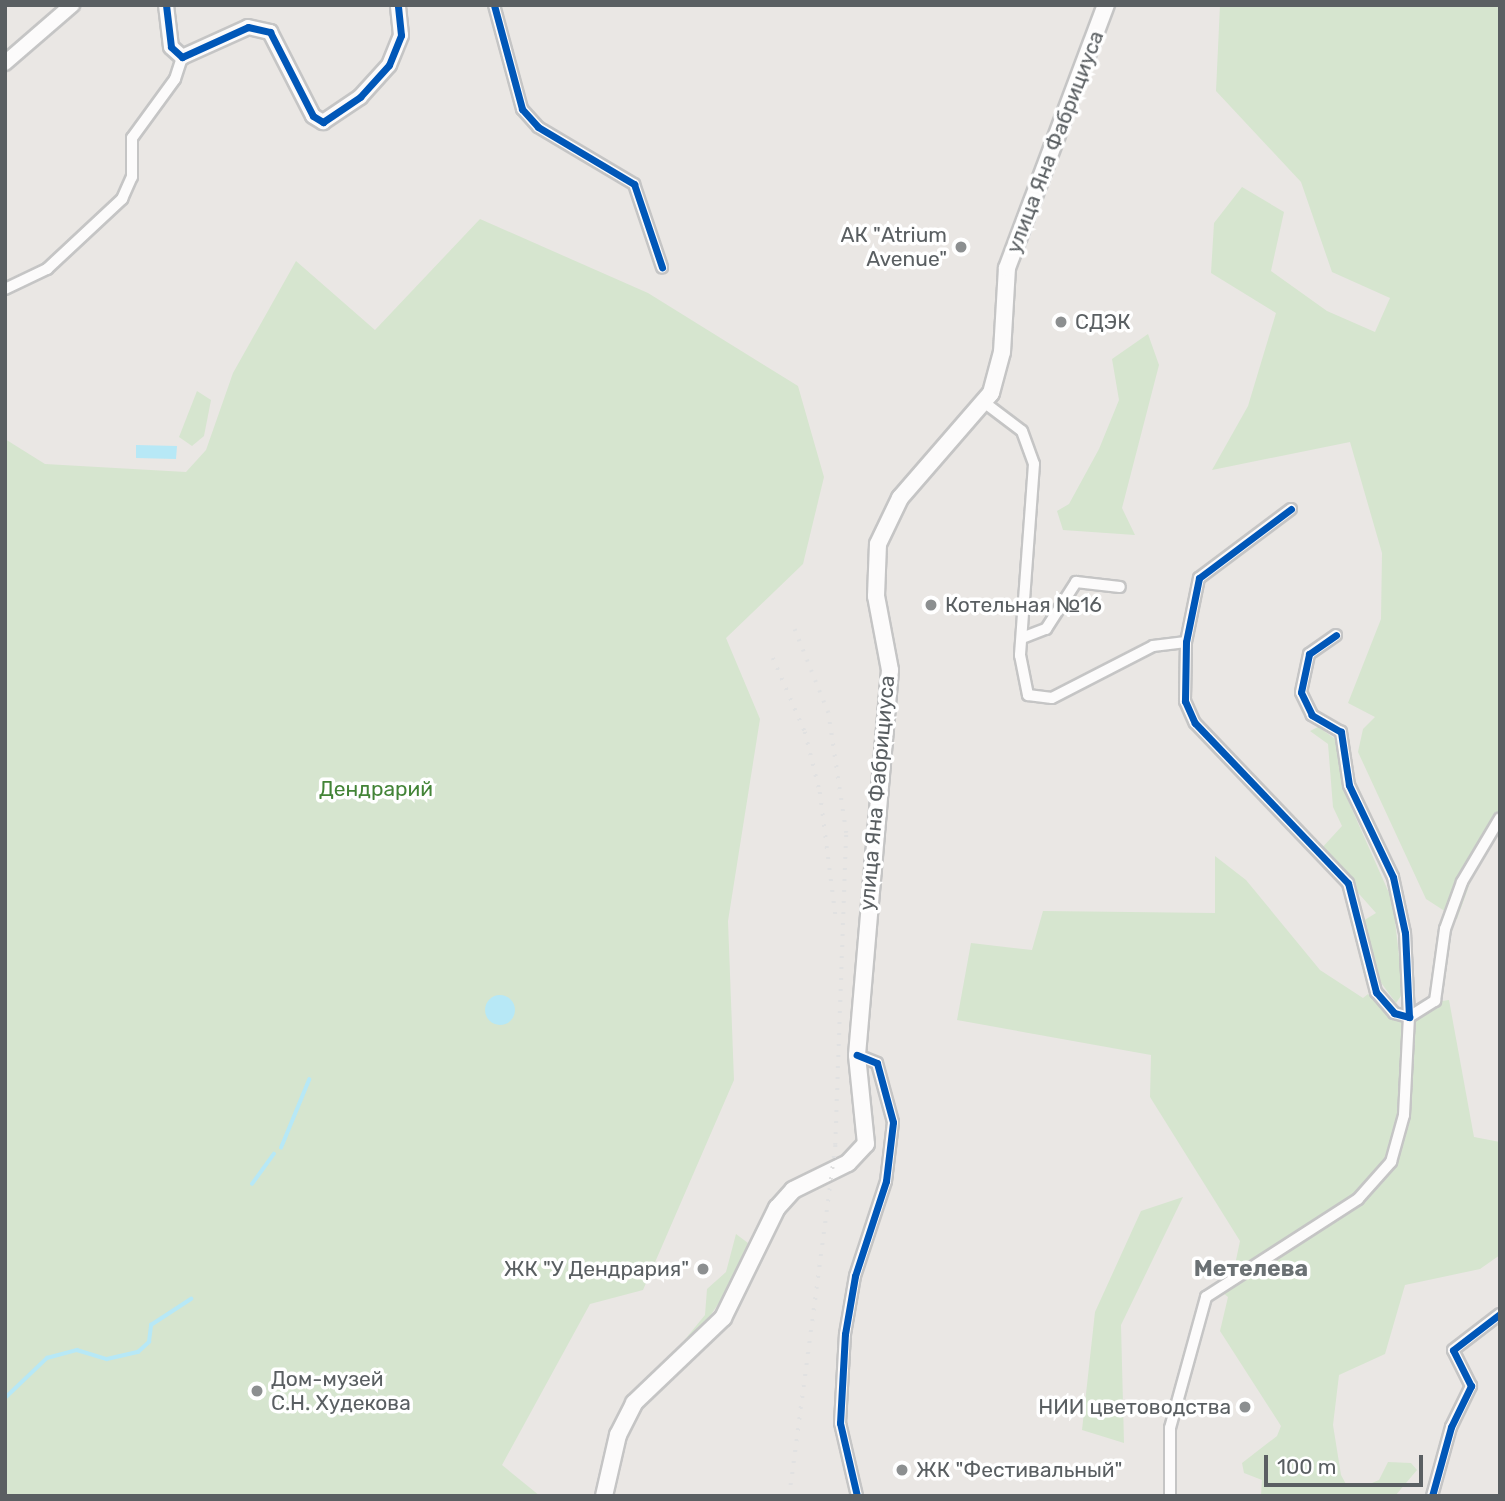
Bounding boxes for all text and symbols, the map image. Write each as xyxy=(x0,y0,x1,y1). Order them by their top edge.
street label: улица Яна Фабрициуса xyxy=(1001,27,1109,257)
place label: АК "Atrium Avenue" xyxy=(842,222,947,272)
marker: АК "Atrium Avenue" xyxy=(953,239,969,255)
place label: СДЭК xyxy=(1075,309,1131,335)
marker: СДЭК xyxy=(1053,314,1069,330)
place label: Котельная №16 xyxy=(945,592,1102,618)
marker: Котельная №16 xyxy=(923,597,939,613)
street label: улица Яна Фабрициуса xyxy=(854,674,900,912)
park label: Дендрарий xyxy=(319,776,433,802)
district label: Метелева xyxy=(1194,1254,1308,1282)
place label: ЖК "У Дендрария" xyxy=(504,1256,689,1282)
marker: ЖК "У Дендрария" xyxy=(695,1261,711,1277)
place label: Дом-музей С.Н. Худекова xyxy=(271,1366,411,1416)
marker: Дом-музей С.Н. Худекова xyxy=(249,1383,265,1399)
place label: НИИ цветоводства xyxy=(1038,1394,1231,1420)
marker: НИИ цветоводства xyxy=(1237,1399,1253,1415)
scale bar xyxy=(1267,1442,1426,1486)
text: 100 m xyxy=(1277,1454,1336,1479)
place label: ЖК "Фестивальный" xyxy=(916,1457,1122,1483)
marker: ЖК "Фестивальный" xyxy=(894,1462,910,1478)

